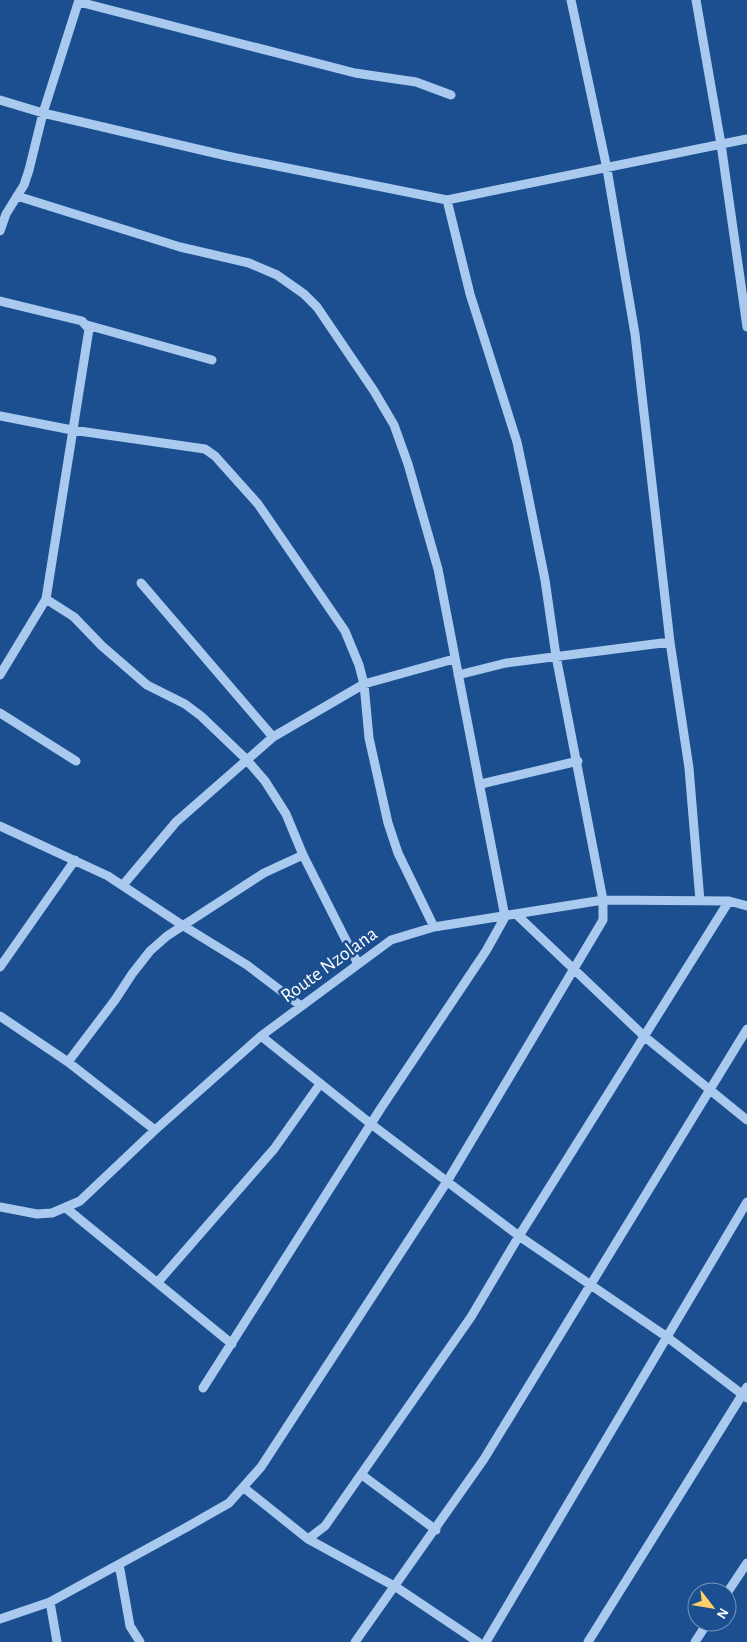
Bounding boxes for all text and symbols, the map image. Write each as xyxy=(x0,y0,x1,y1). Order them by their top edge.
street label: Route Nzolana xyxy=(277,923,381,1007)
north arrow xyxy=(687,1582,737,1632)
text: N xyxy=(714,1605,731,1621)

